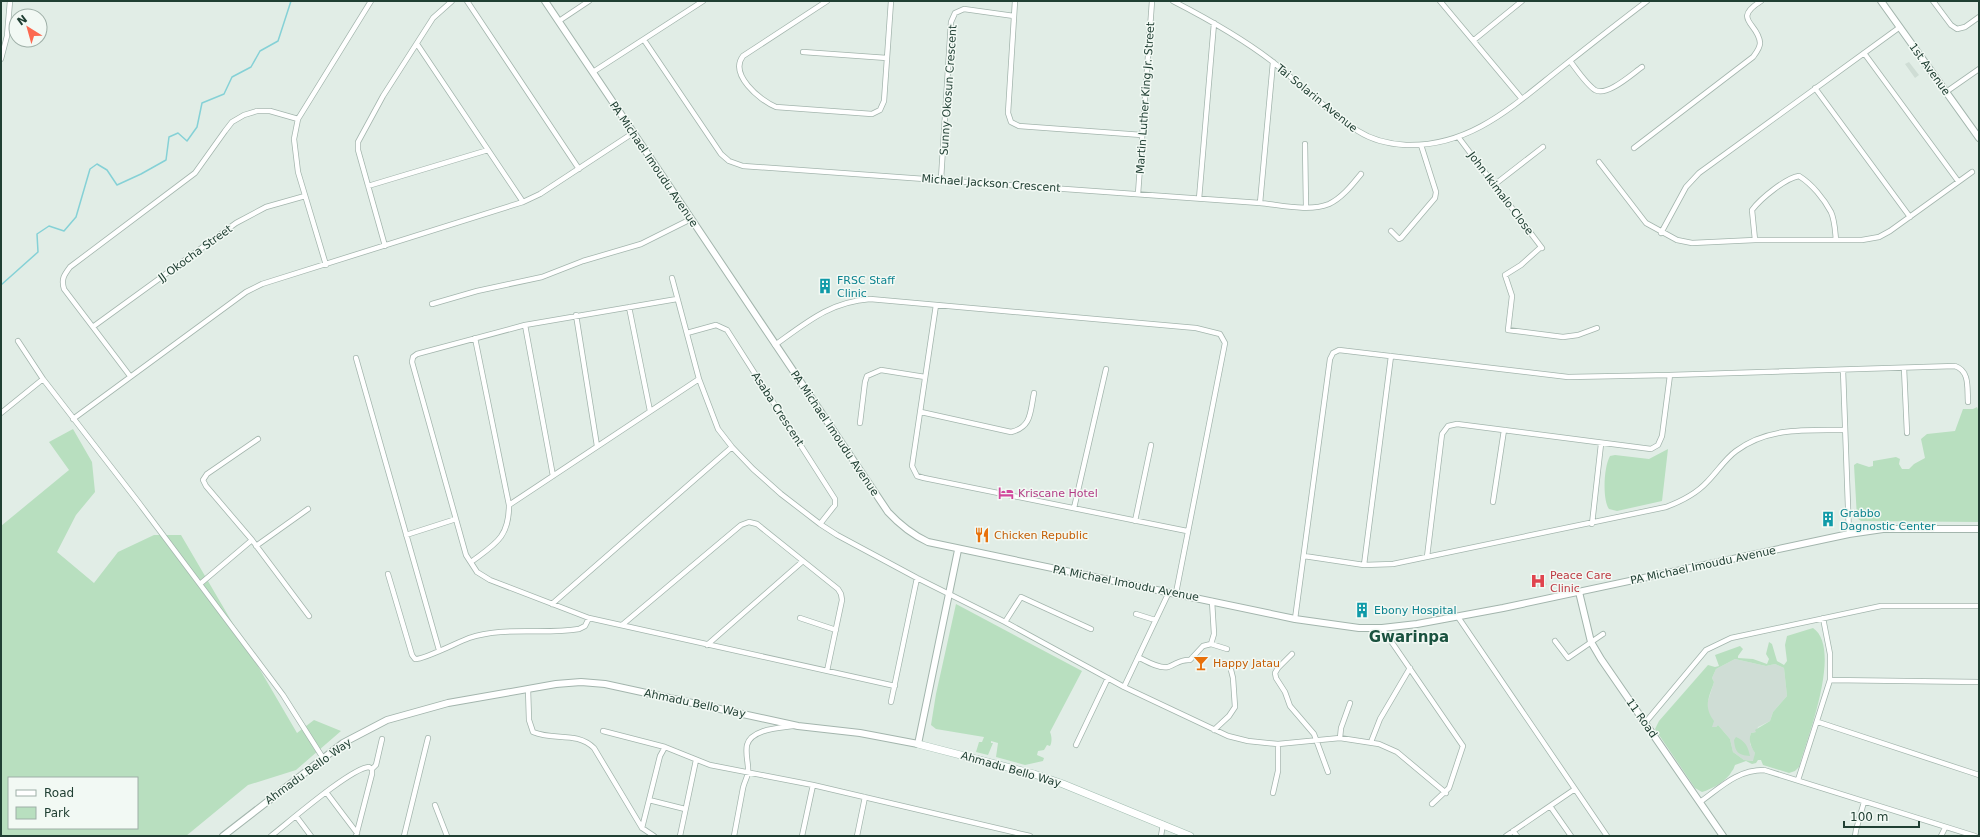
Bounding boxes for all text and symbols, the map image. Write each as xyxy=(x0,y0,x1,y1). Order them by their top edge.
north arrow xyxy=(8,8,48,48)
text: N xyxy=(15,12,30,28)
street label: Martin Luther King Jr. Street xyxy=(1134,21,1157,175)
street label: Sunny Okosun Crescent xyxy=(937,24,960,156)
street label: 1st Avenue xyxy=(1906,41,1953,98)
street label: Tai Solarin Avenue xyxy=(1273,61,1360,135)
street label: PA Michael Imoudu Avenue xyxy=(607,99,701,230)
street label: John Ikimalo Close xyxy=(1464,148,1536,238)
street label: Michael Jackson Crescent xyxy=(921,172,1062,195)
street label: JJ Okocha Street xyxy=(155,222,235,285)
place label: FRSC Staff Clinic xyxy=(837,274,895,300)
building icon: FRSC Staff Clinic xyxy=(816,277,834,295)
street label: PA Michael Imoudu Avenue xyxy=(788,368,882,499)
street label: Asaba Crescent xyxy=(749,370,807,449)
hotel icon: Kriscane Hotel xyxy=(997,484,1015,502)
place label: Kriscane Hotel xyxy=(1018,487,1098,500)
place label: Grabbo Dagnostic Center xyxy=(1840,507,1936,533)
building icon: Grabbo Dagnostic Center xyxy=(1819,510,1837,528)
restaurant icon: Chicken Republic xyxy=(973,526,991,544)
place label: Chicken Republic xyxy=(994,529,1088,542)
street label: PA Michael Imoudu Avenue xyxy=(1629,544,1777,587)
street label: PA Michael Imoudu Avenue xyxy=(1052,563,1200,604)
place label: Peace Care Clinic xyxy=(1550,569,1612,595)
hospital icon: Peace Care Clinic xyxy=(1529,572,1547,590)
building icon: Ebony Hospital xyxy=(1353,601,1371,619)
place label: Ebony Hospital xyxy=(1374,604,1457,617)
district label: Gwarinpa xyxy=(1369,628,1449,646)
bar icon: Happy Jatau xyxy=(1192,654,1210,672)
place label: Happy Jatau xyxy=(1213,657,1280,670)
street label: Ahmadu Bello Way xyxy=(643,686,747,721)
street label: 11 Road xyxy=(1623,696,1660,740)
street label: Ahmadu Bello Way xyxy=(263,735,354,807)
street label: Ahmadu Bello Way xyxy=(959,749,1063,790)
legend xyxy=(8,777,138,829)
text: Road xyxy=(44,786,74,800)
scale bar xyxy=(1844,803,1919,829)
text: Park xyxy=(44,806,70,820)
text: 100 m xyxy=(1850,810,1888,824)

